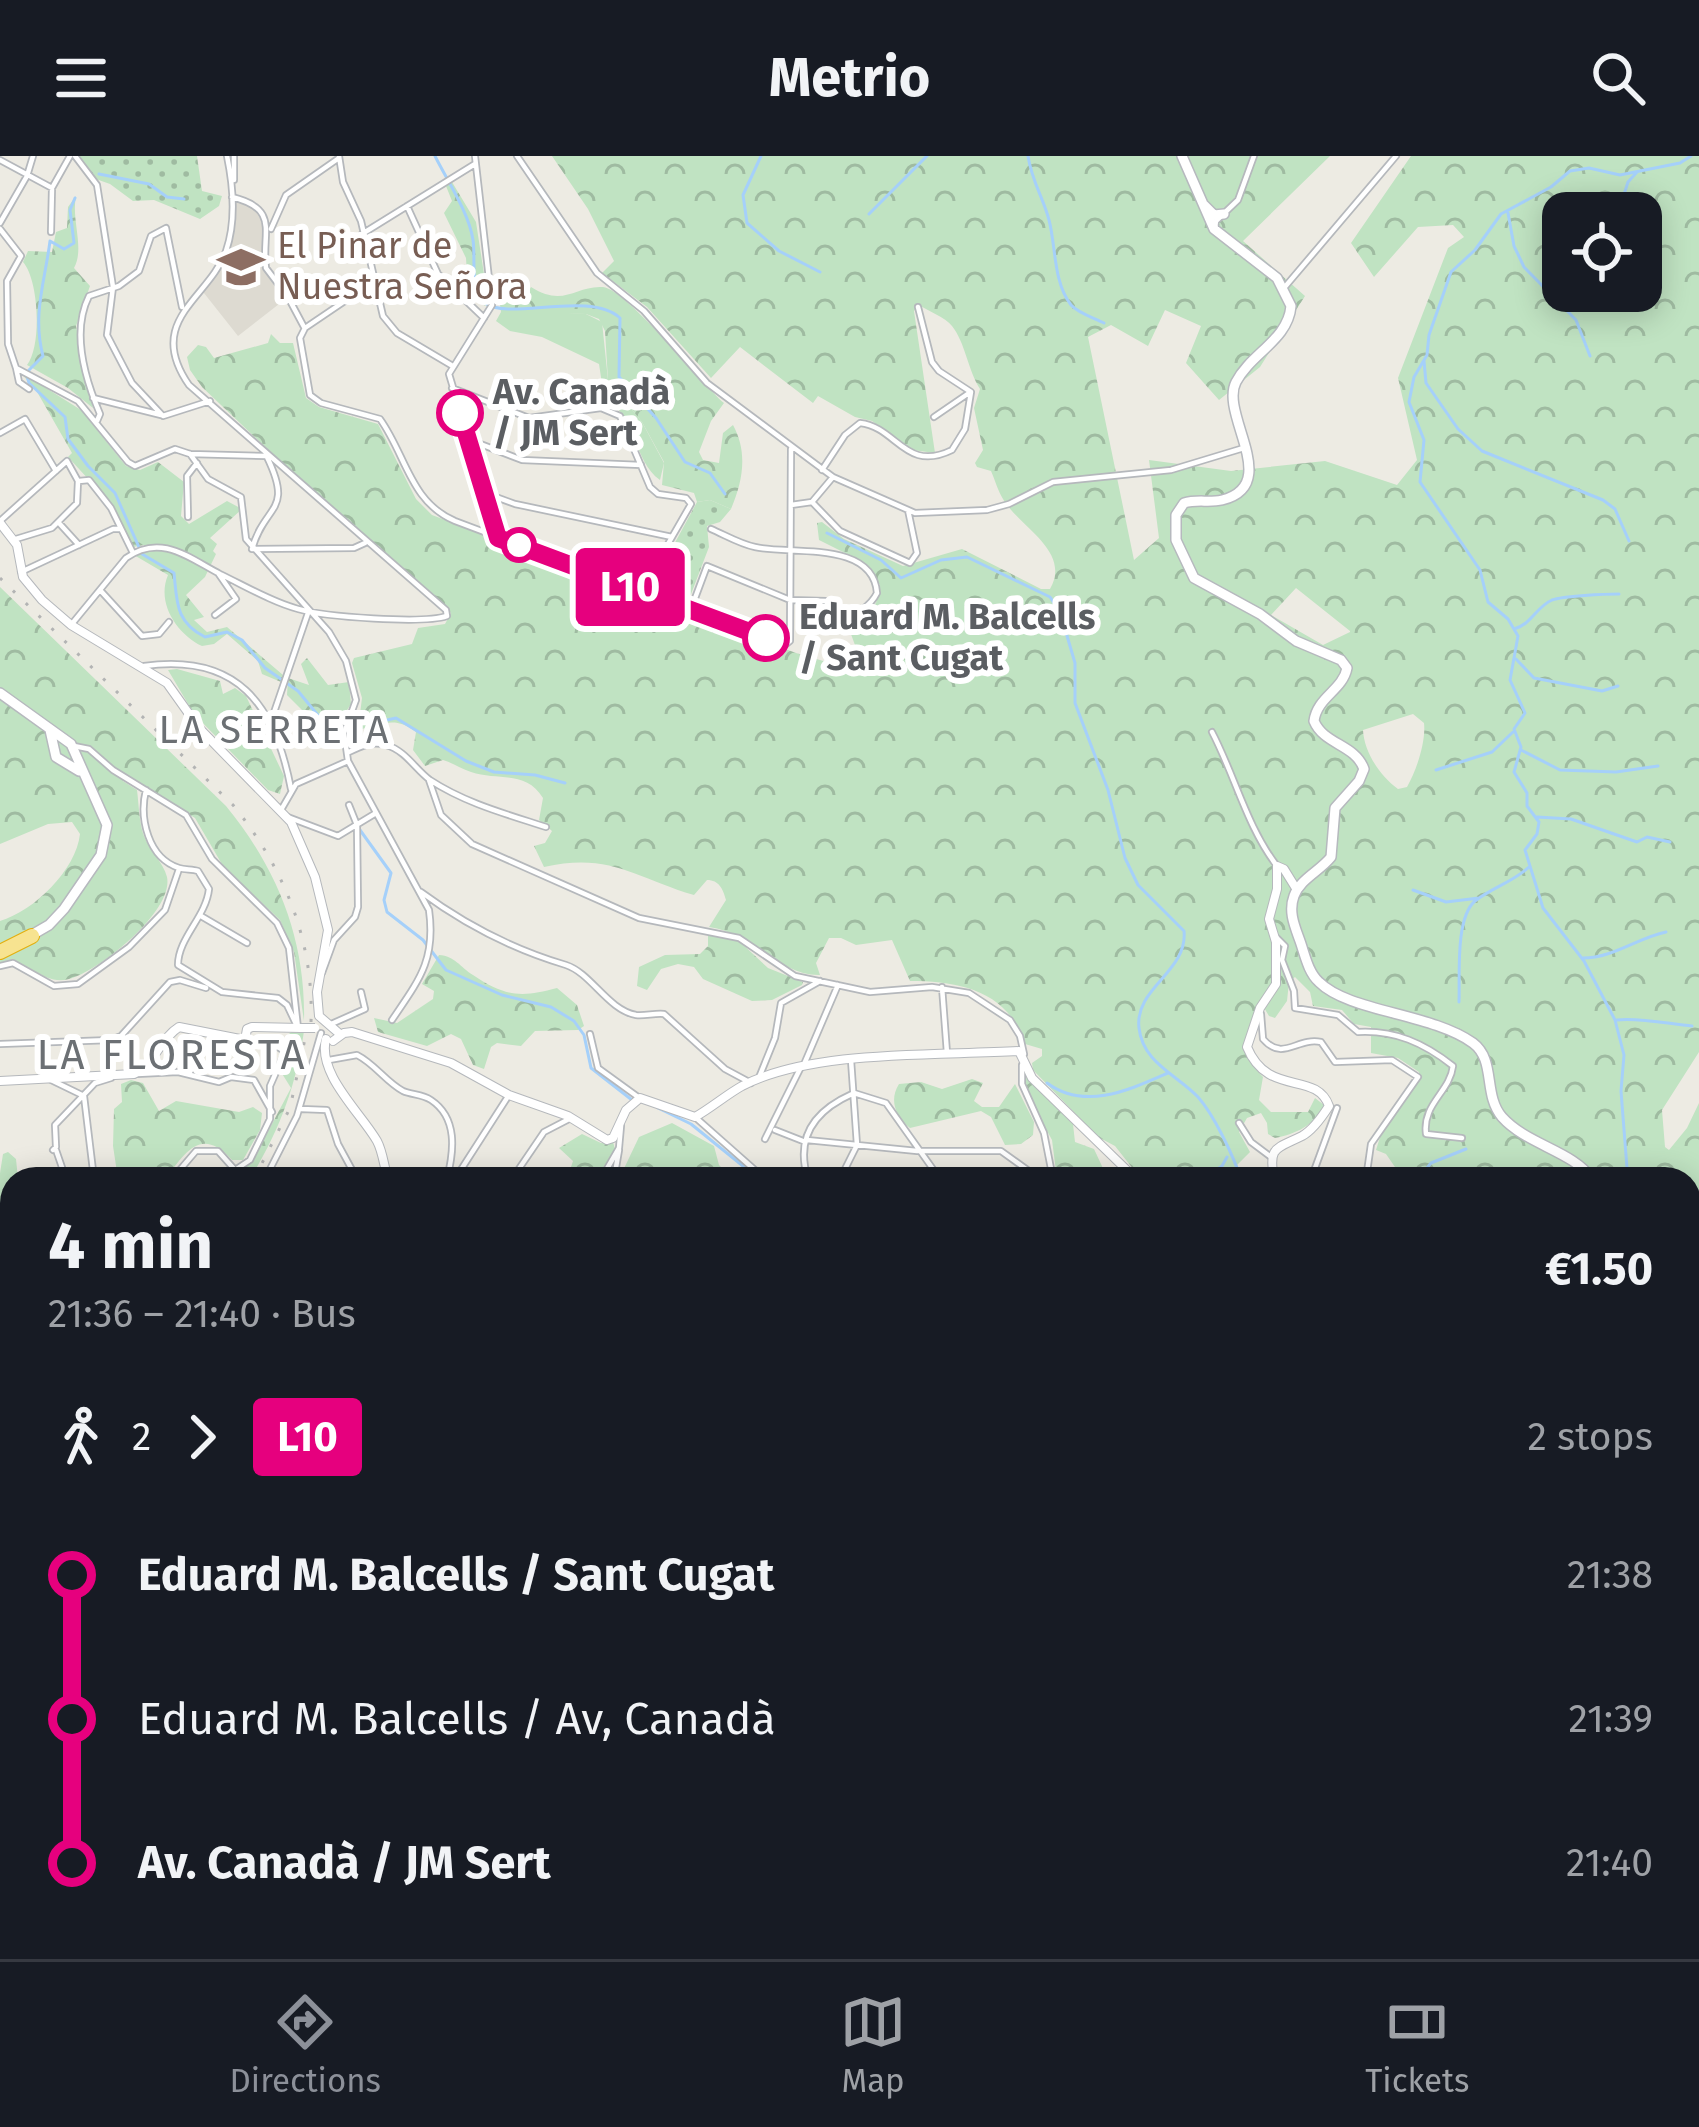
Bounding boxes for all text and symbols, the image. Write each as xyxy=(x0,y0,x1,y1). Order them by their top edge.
icon: menu xyxy=(48,45,114,111)
icon: search xyxy=(1585,45,1651,111)
text: Metrio xyxy=(769,46,930,110)
map controls xyxy=(1542,192,1662,312)
button: locate xyxy=(1542,192,1662,312)
place label: El Pinar de Nuestra Señora xyxy=(277,224,527,309)
school or university icon: El Pinar de Nuestra Señora xyxy=(216,242,266,292)
place label: Av. Canadà / JM Sert xyxy=(492,370,670,455)
marker: Av. Canadà / JM Sert xyxy=(438,391,482,435)
unlabelled marker xyxy=(503,529,535,561)
line badge: L10 xyxy=(561,548,699,626)
text: L10 xyxy=(600,562,660,612)
place label: Eduard M. Balcells / Sant Cugat xyxy=(799,595,1095,680)
marker: Eduard M. Balcells / Sant Cugat xyxy=(744,616,788,660)
district label: LA SERRETA xyxy=(159,707,391,753)
district label: LA FLORESTA xyxy=(37,1030,307,1080)
text: 4 min xyxy=(48,1206,213,1285)
text: €1.50 xyxy=(1545,1242,1653,1296)
text: 21:36 – 21:40 · Bus xyxy=(48,1291,356,1337)
icon: walk xyxy=(48,1404,114,1470)
icon: forward xyxy=(169,1404,235,1470)
text: L10 xyxy=(277,1412,338,1462)
text: 2 xyxy=(132,1414,151,1460)
text: 2 stops xyxy=(1527,1414,1653,1460)
text: Eduard M. Balcells / Sant Cugat xyxy=(138,1548,774,1602)
text: 21:38 xyxy=(1567,1552,1653,1598)
text: Eduard M. Balcells / Av, Canadà xyxy=(138,1692,776,1746)
text: 21:39 xyxy=(1569,1696,1653,1742)
text: Av. Canadà / JM Sert xyxy=(138,1836,551,1890)
text: 21:40 xyxy=(1566,1840,1653,1886)
tab: Directions xyxy=(230,1989,381,2101)
tab: Map xyxy=(840,1989,906,2101)
tab: Tickets xyxy=(1365,1989,1469,2101)

